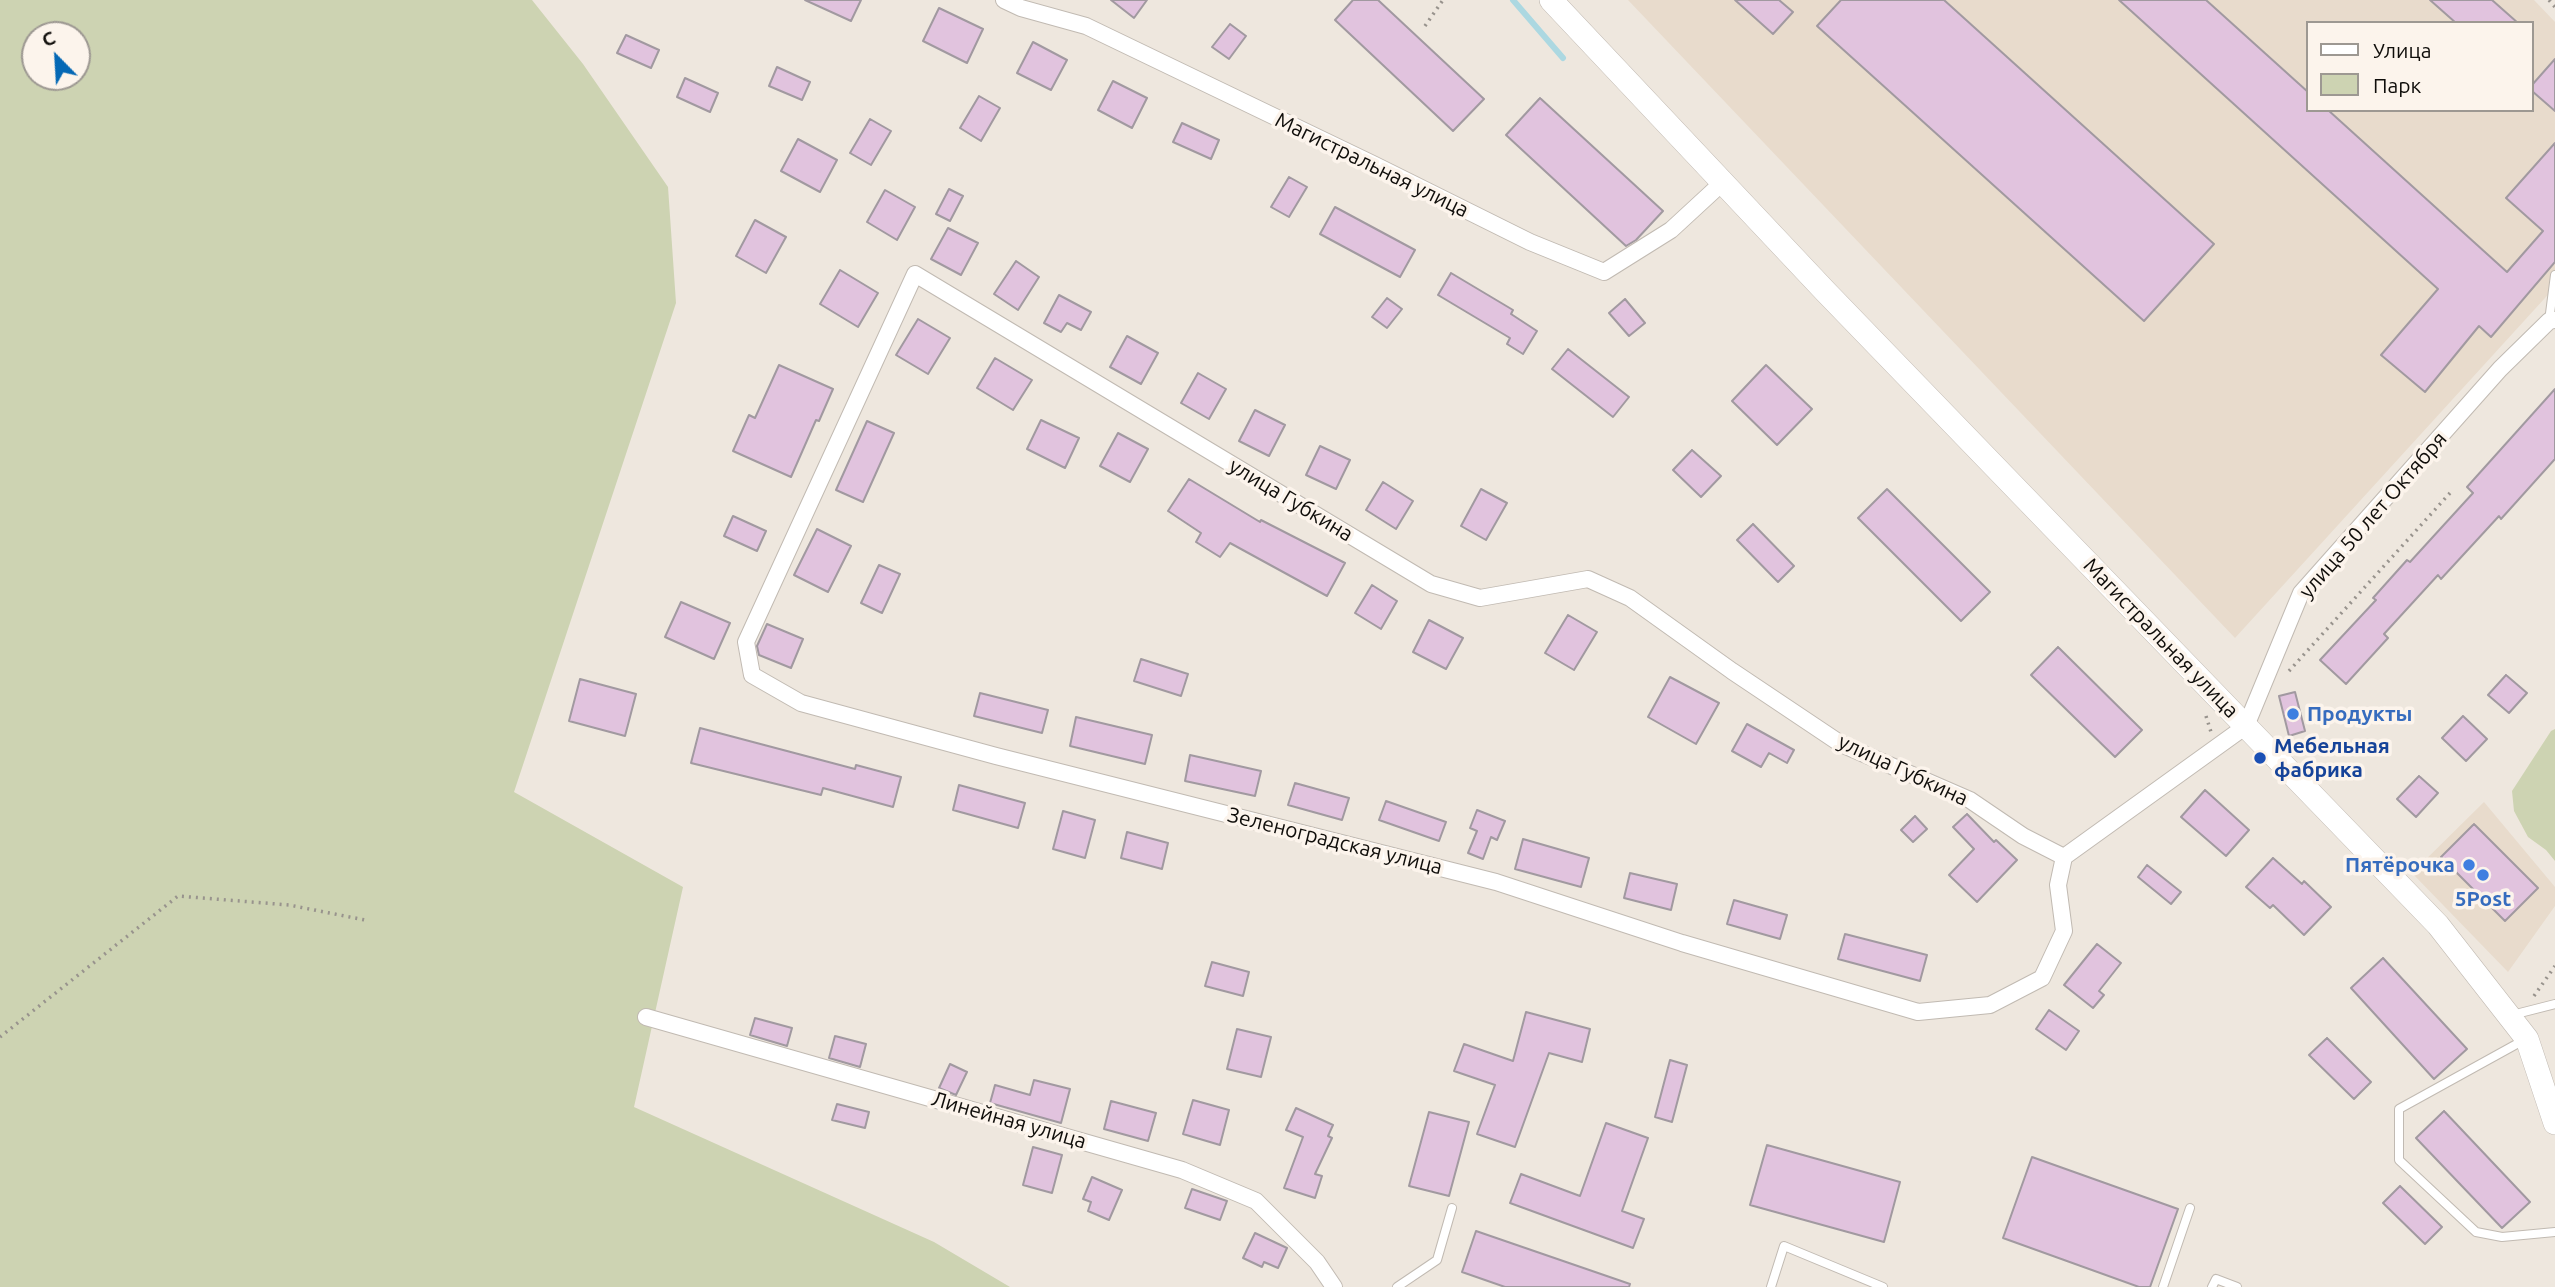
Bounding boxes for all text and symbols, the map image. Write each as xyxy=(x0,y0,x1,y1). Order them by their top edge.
north arrow xyxy=(21,21,91,91)
legend xyxy=(2306,21,2534,112)
text: С xyxy=(38,26,58,51)
text: Улица xyxy=(2373,38,2431,62)
text: Парк xyxy=(2373,73,2421,97)
street label: Магистральная улица xyxy=(1271,107,1473,223)
street label: улица 50 лет Октября xyxy=(2294,427,2452,603)
street label: улица Губкина xyxy=(1224,453,1358,547)
street label: Магистральная улица xyxy=(2078,553,2244,723)
place label: Продукты xyxy=(2307,701,2412,727)
marker: Продукты xyxy=(2285,706,2301,722)
street label: улица Губкина xyxy=(1834,729,1972,811)
place label: Мебельная фабрика xyxy=(2274,733,2390,783)
marker: Мебельная фабрика xyxy=(2252,750,2268,766)
street label: Зеленоградская улица xyxy=(1225,802,1445,880)
place label: Пятёрочка xyxy=(2345,852,2455,878)
marker: Пятёрочка xyxy=(2461,857,2477,873)
marker: 5Post xyxy=(2475,867,2491,883)
place label: 5Post xyxy=(2455,886,2511,912)
street label: Линейная улица xyxy=(929,1086,1089,1154)

